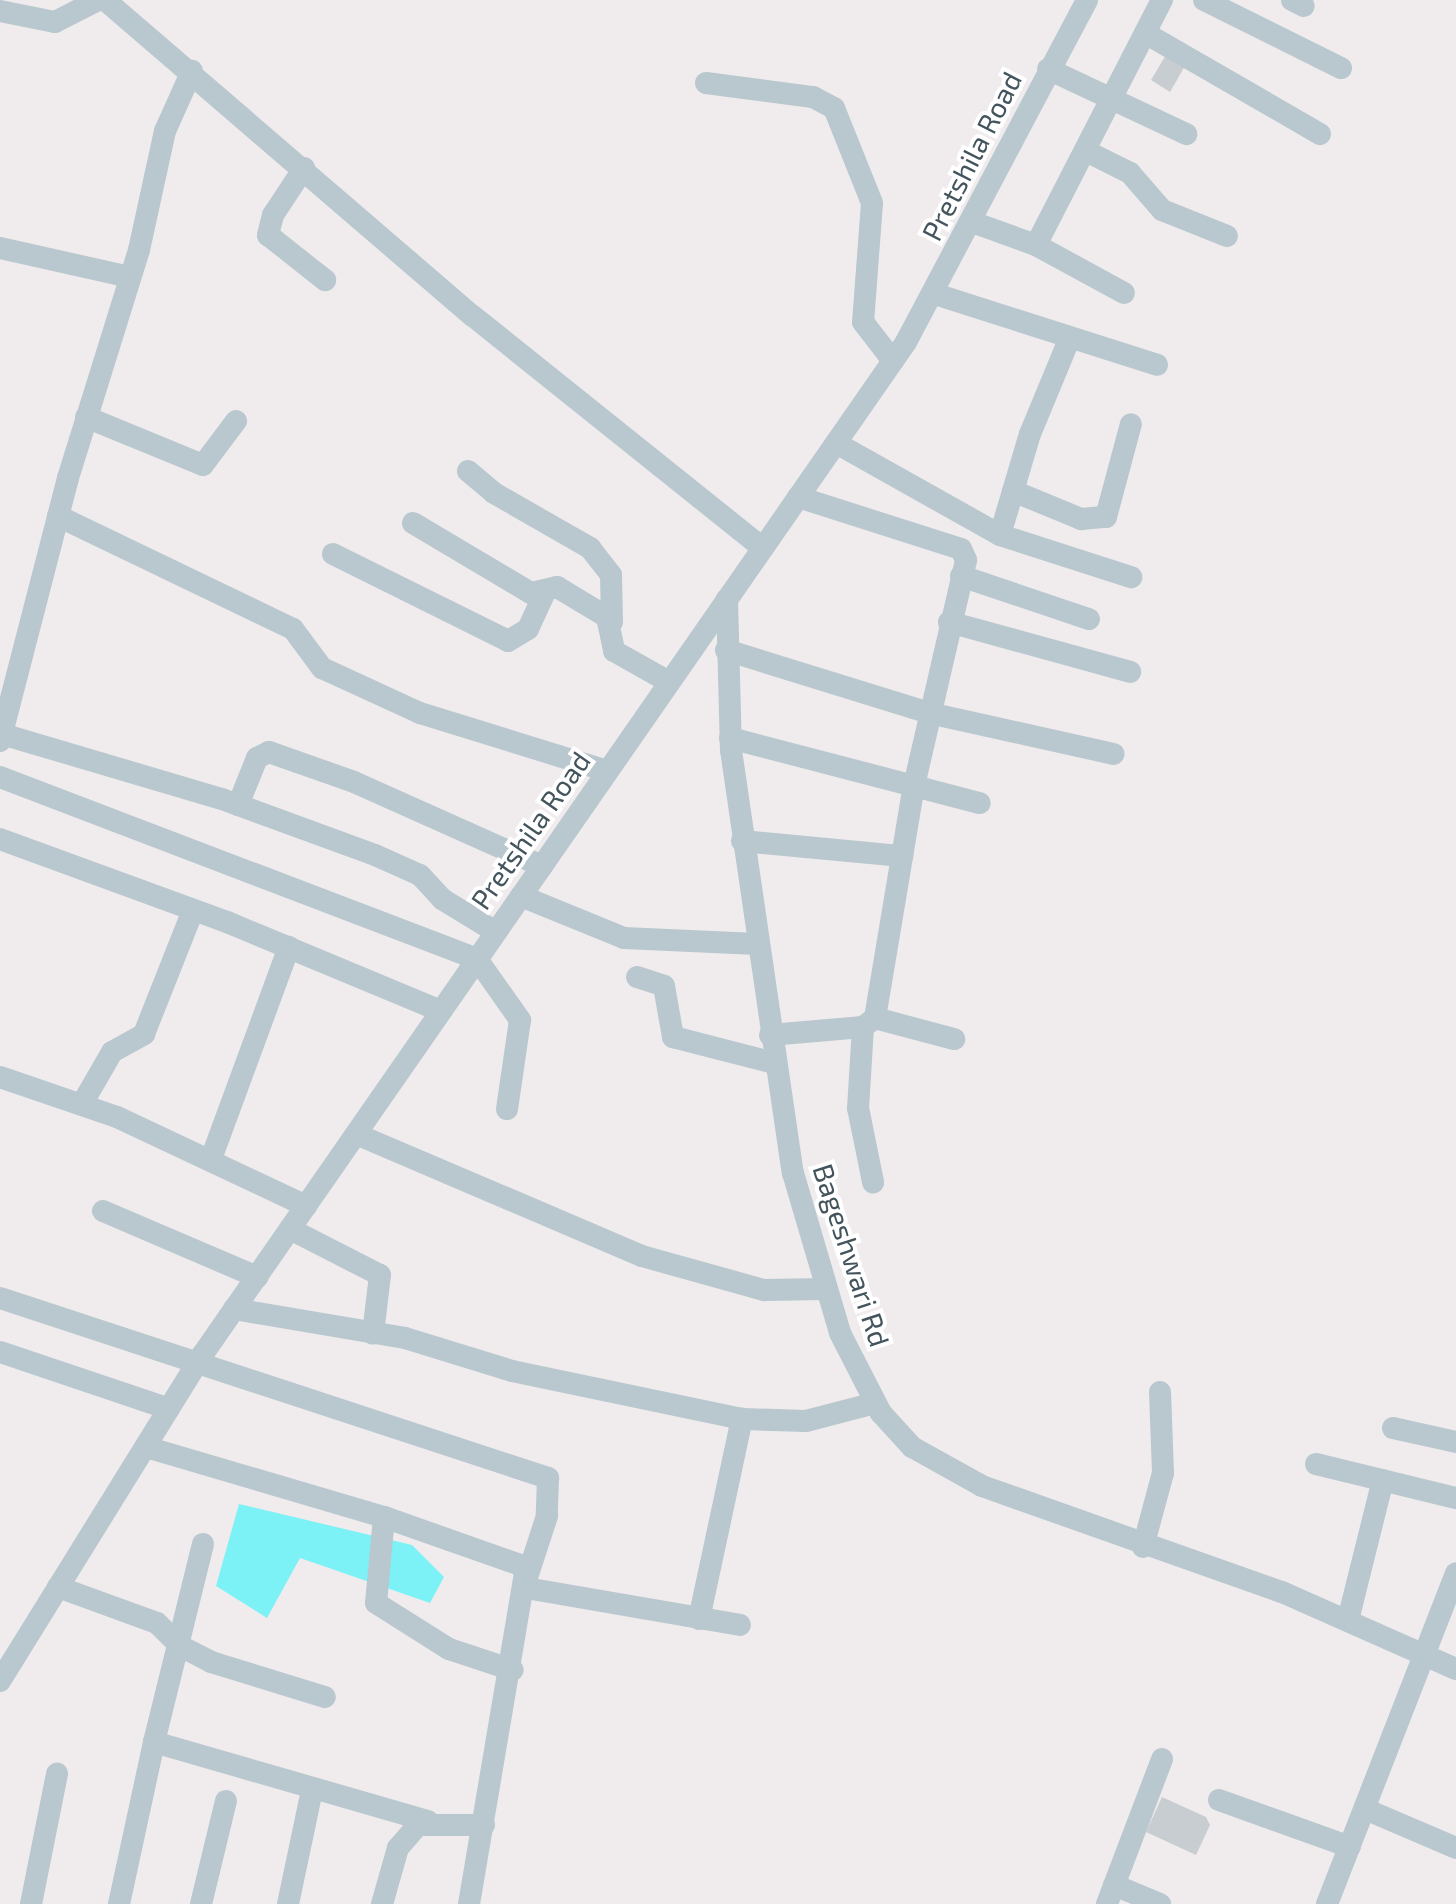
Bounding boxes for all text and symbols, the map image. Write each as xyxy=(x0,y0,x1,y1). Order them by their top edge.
street label: Pretshila Road xyxy=(914,66,1028,246)
street label: Pretshila Road xyxy=(463,745,597,915)
street label: Bageshwari Rd xyxy=(807,1160,897,1350)

